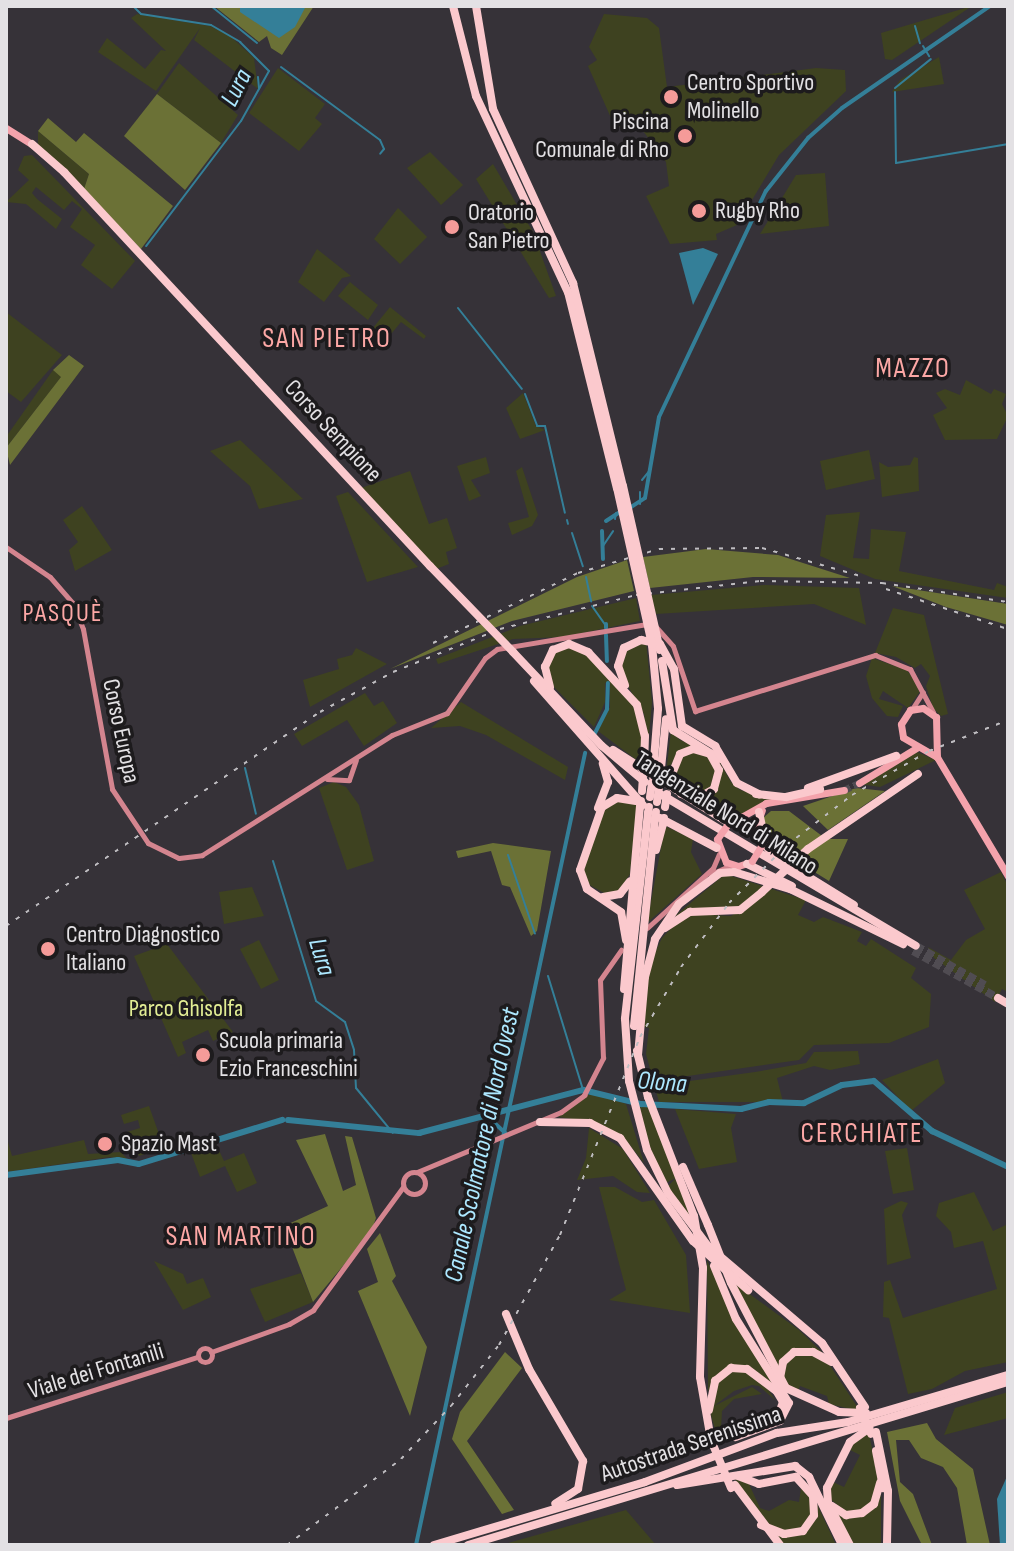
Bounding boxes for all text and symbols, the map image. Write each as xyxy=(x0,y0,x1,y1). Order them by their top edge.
water label: Lura xyxy=(215,64,259,112)
place label: Centro Sportivo Molinello xyxy=(687,69,814,125)
marker: Centro Sportivo Molinello xyxy=(662,88,680,106)
place label: Piscina Comunale di Rho xyxy=(535,108,669,164)
marker: Piscina Comunale di Rho xyxy=(676,127,694,145)
place label: Rugby Rho xyxy=(715,197,800,225)
place label: Oratorio San Pietro xyxy=(468,199,550,255)
marker: Rugby Rho xyxy=(690,202,708,220)
marker: Oratorio San Pietro xyxy=(443,218,461,236)
district label: SAN PIETRO xyxy=(262,322,392,356)
district label: MAZZO xyxy=(875,352,951,386)
street label: Corso Sempione xyxy=(278,374,388,488)
district label: PASQUÈ xyxy=(23,598,103,630)
street label: Corso Europa xyxy=(96,676,146,786)
street label: Tangenziale Nord di Milano xyxy=(629,745,823,881)
place label: Centro Diagnostico Italiano xyxy=(66,921,220,977)
water label: Lura xyxy=(301,935,341,979)
marker: Centro Diagnostico Italiano xyxy=(37,938,59,960)
park label: Parco Ghisolfa xyxy=(129,995,243,1023)
water label: Canale Scolmatore di Nord Ovest xyxy=(439,1005,527,1285)
place label: Scuola primaria Ezio Franceschini xyxy=(219,1027,358,1083)
marker: Scuola primaria Ezio Franceschini xyxy=(194,1046,212,1064)
water label: Olona xyxy=(636,1065,688,1101)
district label: CERCHIATE xyxy=(800,1117,924,1151)
place label: Spazio Mast xyxy=(121,1130,217,1158)
marker: Spazio Mast xyxy=(96,1135,114,1153)
district label: SAN MARTINO xyxy=(166,1220,316,1254)
street label: Viale dei Fontanili xyxy=(25,1337,167,1405)
street label: Autostrada Serenissima xyxy=(597,1400,785,1488)

